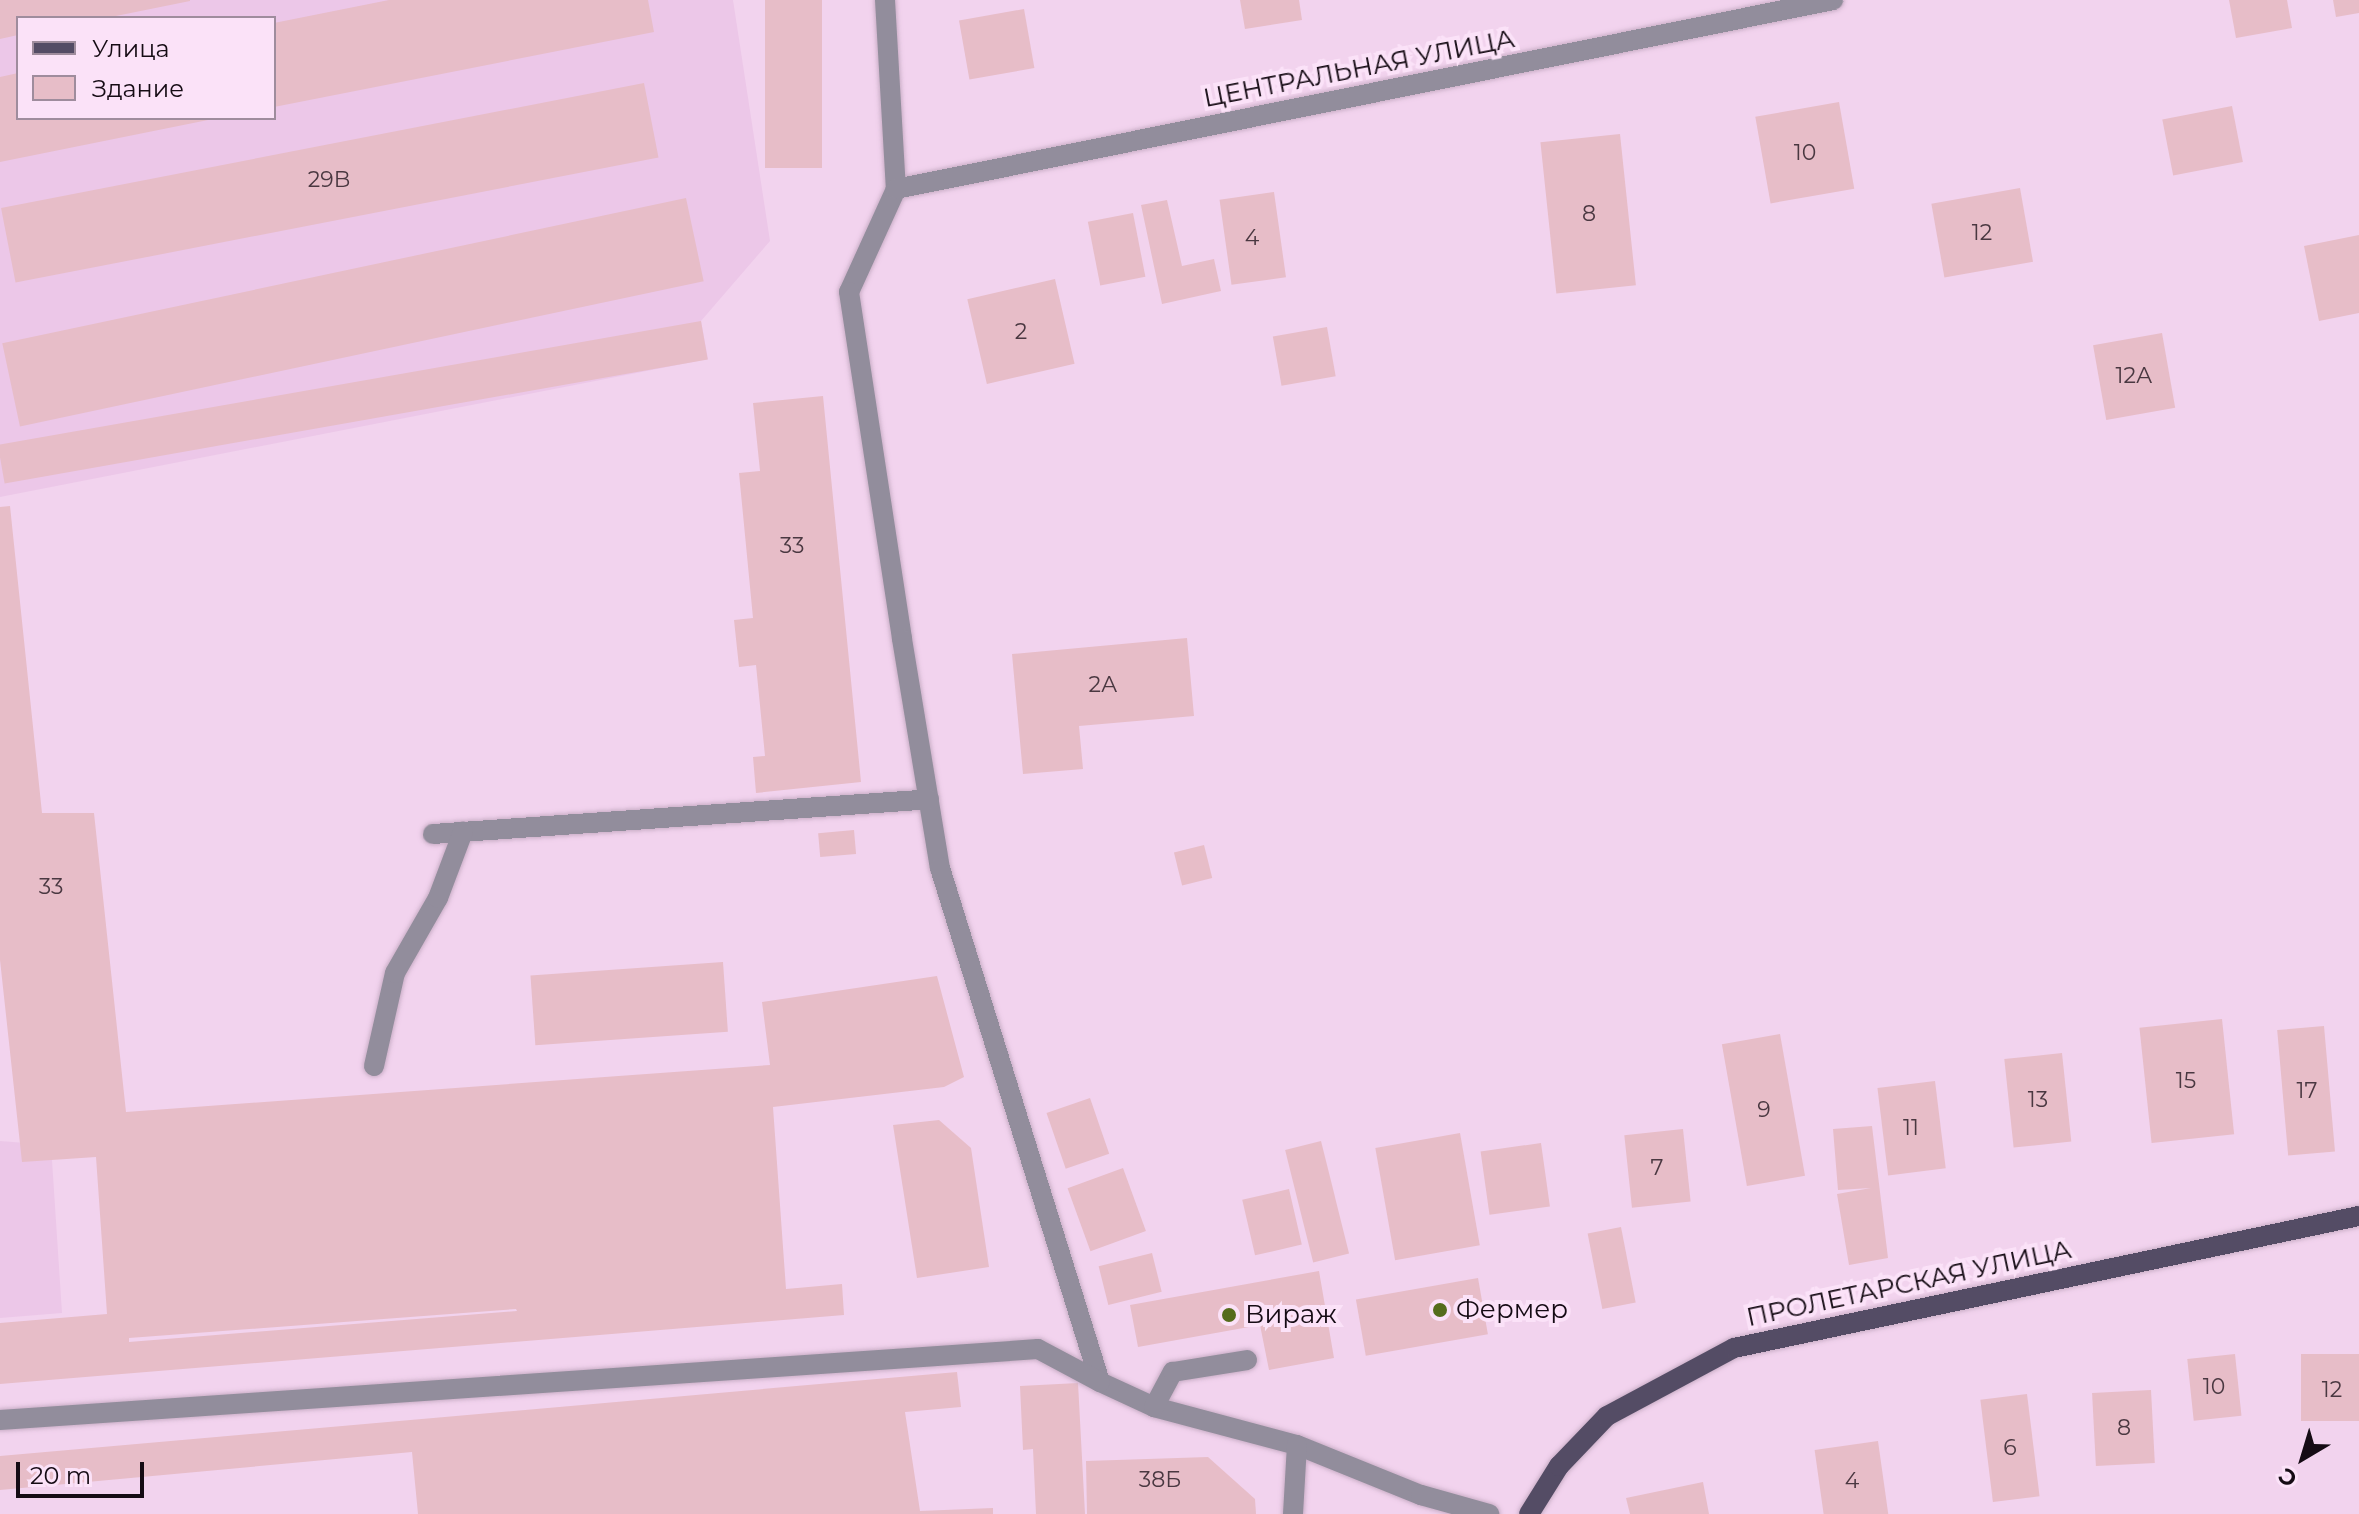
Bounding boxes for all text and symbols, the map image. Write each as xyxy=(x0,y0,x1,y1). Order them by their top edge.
legend xyxy=(16,16,276,120)
street label: ЦЕНТРАЛЬНАЯ УЛИЦА xyxy=(1201,24,1517,114)
text: Улица xyxy=(92,34,170,63)
text: Здание xyxy=(92,74,184,103)
house number: 10 xyxy=(1794,140,1816,166)
house number: 29B xyxy=(308,167,350,193)
house number: 8 xyxy=(1582,201,1596,227)
house number: 12 xyxy=(1972,220,1992,246)
house number: 4 xyxy=(1245,225,1259,251)
house number: 2 xyxy=(1015,319,1027,345)
house number: 12А xyxy=(2116,363,2152,389)
house number: 33 xyxy=(780,533,804,559)
house number: 2А xyxy=(1089,672,1117,698)
house number: 33 xyxy=(39,874,63,900)
house number: 15 xyxy=(2176,1068,2196,1094)
house number: 17 xyxy=(2297,1078,2317,1104)
house number: 13 xyxy=(2028,1087,2048,1113)
house number: 9 xyxy=(1757,1097,1771,1123)
house number: 11 xyxy=(1903,1115,1919,1141)
house number: 7 xyxy=(1651,1155,1663,1181)
street label: ПРОЛЕТАРСКАЯ УЛИЦА xyxy=(1744,1234,2074,1334)
place label: Фермер xyxy=(1456,1294,1568,1326)
place label: Вираж xyxy=(1245,1299,1337,1331)
marker: Фермер xyxy=(1431,1301,1449,1319)
marker: Вираж xyxy=(1220,1306,1238,1324)
house number: 10 xyxy=(2203,1374,2225,1400)
house number: 12 xyxy=(2322,1377,2342,1403)
house number: 8 xyxy=(2117,1415,2131,1441)
north arrow xyxy=(2263,1418,2343,1498)
house number: 6 xyxy=(2003,1435,2017,1461)
scale bar xyxy=(20,1446,148,1496)
text: 20 m xyxy=(30,1461,91,1490)
text: С xyxy=(2273,1462,2303,1493)
house number: 38Б xyxy=(1139,1467,1181,1493)
house number: 4 xyxy=(1845,1468,1859,1494)

